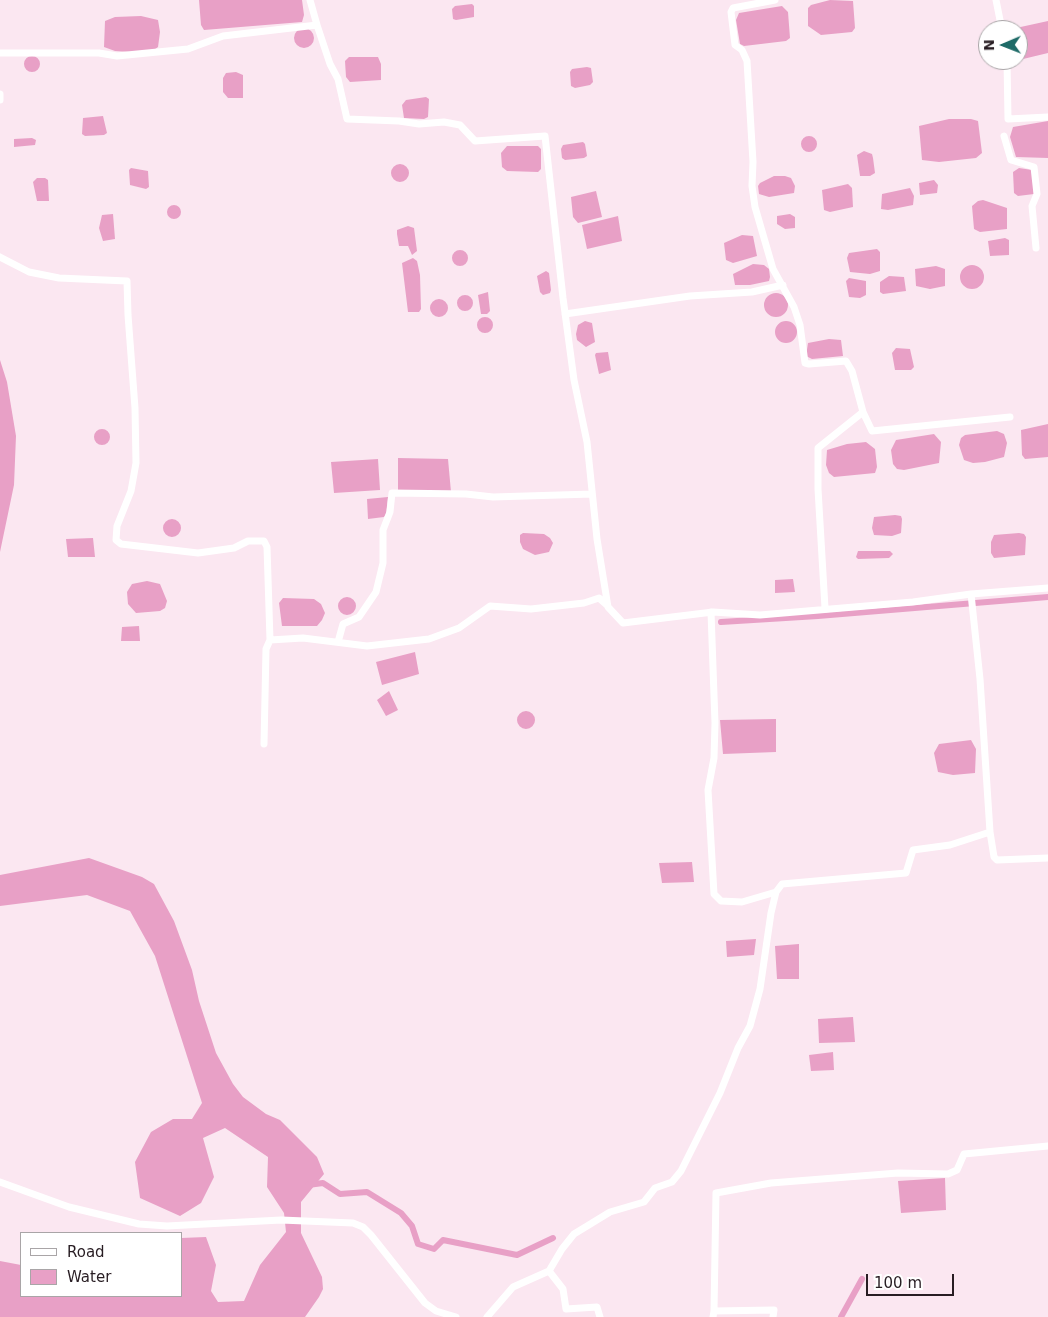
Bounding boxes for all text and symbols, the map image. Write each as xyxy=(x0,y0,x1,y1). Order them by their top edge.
north arrow xyxy=(978,20,1028,70)
text: N xyxy=(981,39,997,51)
legend xyxy=(20,1232,182,1297)
text: Road xyxy=(67,1243,105,1261)
scale bar xyxy=(868,1264,956,1296)
text: Water xyxy=(67,1268,111,1286)
text: 100 m xyxy=(874,1274,922,1292)

